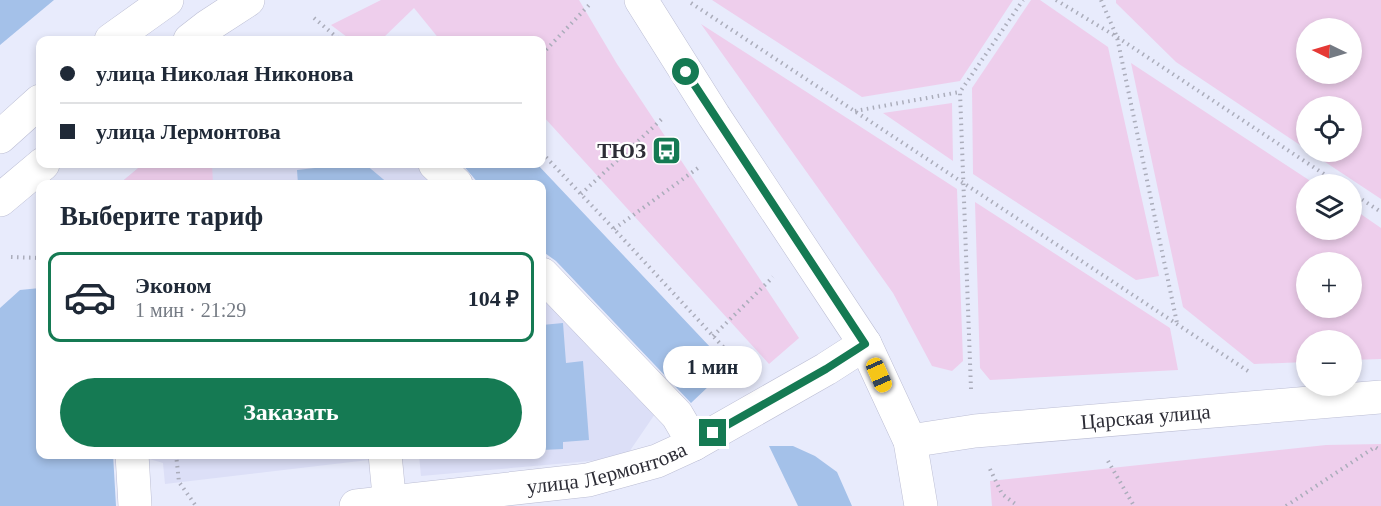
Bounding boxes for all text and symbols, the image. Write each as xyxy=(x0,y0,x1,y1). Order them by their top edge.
north arrow xyxy=(1296,18,1362,84)
map controls xyxy=(1296,18,1362,396)
route start xyxy=(672,58,699,85)
text: улица Николая Никонова xyxy=(96,61,353,86)
button: locate xyxy=(1296,96,1362,162)
text: улица Лермонтова xyxy=(96,119,281,144)
bus stop icon: ТЮЗ xyxy=(651,135,683,167)
place label: ТЮЗ xyxy=(597,139,646,163)
button: layers xyxy=(1296,174,1362,240)
text: Выберите тариф xyxy=(60,201,263,231)
button: + xyxy=(1296,252,1362,318)
icon: car xyxy=(63,270,117,324)
text: Эконом xyxy=(135,273,212,298)
text: 104 ₽ xyxy=(468,286,519,311)
text: 1 мин · 21:29 xyxy=(135,299,246,321)
button: − xyxy=(1296,330,1362,396)
callout: 1 мин xyxy=(664,346,762,388)
car xyxy=(863,355,895,395)
text: 1 мин xyxy=(687,356,738,378)
button: Заказать xyxy=(60,378,522,447)
street label: Царская улица xyxy=(1080,399,1212,434)
route end xyxy=(699,419,726,446)
street label: улица Лермонтова xyxy=(526,437,691,499)

